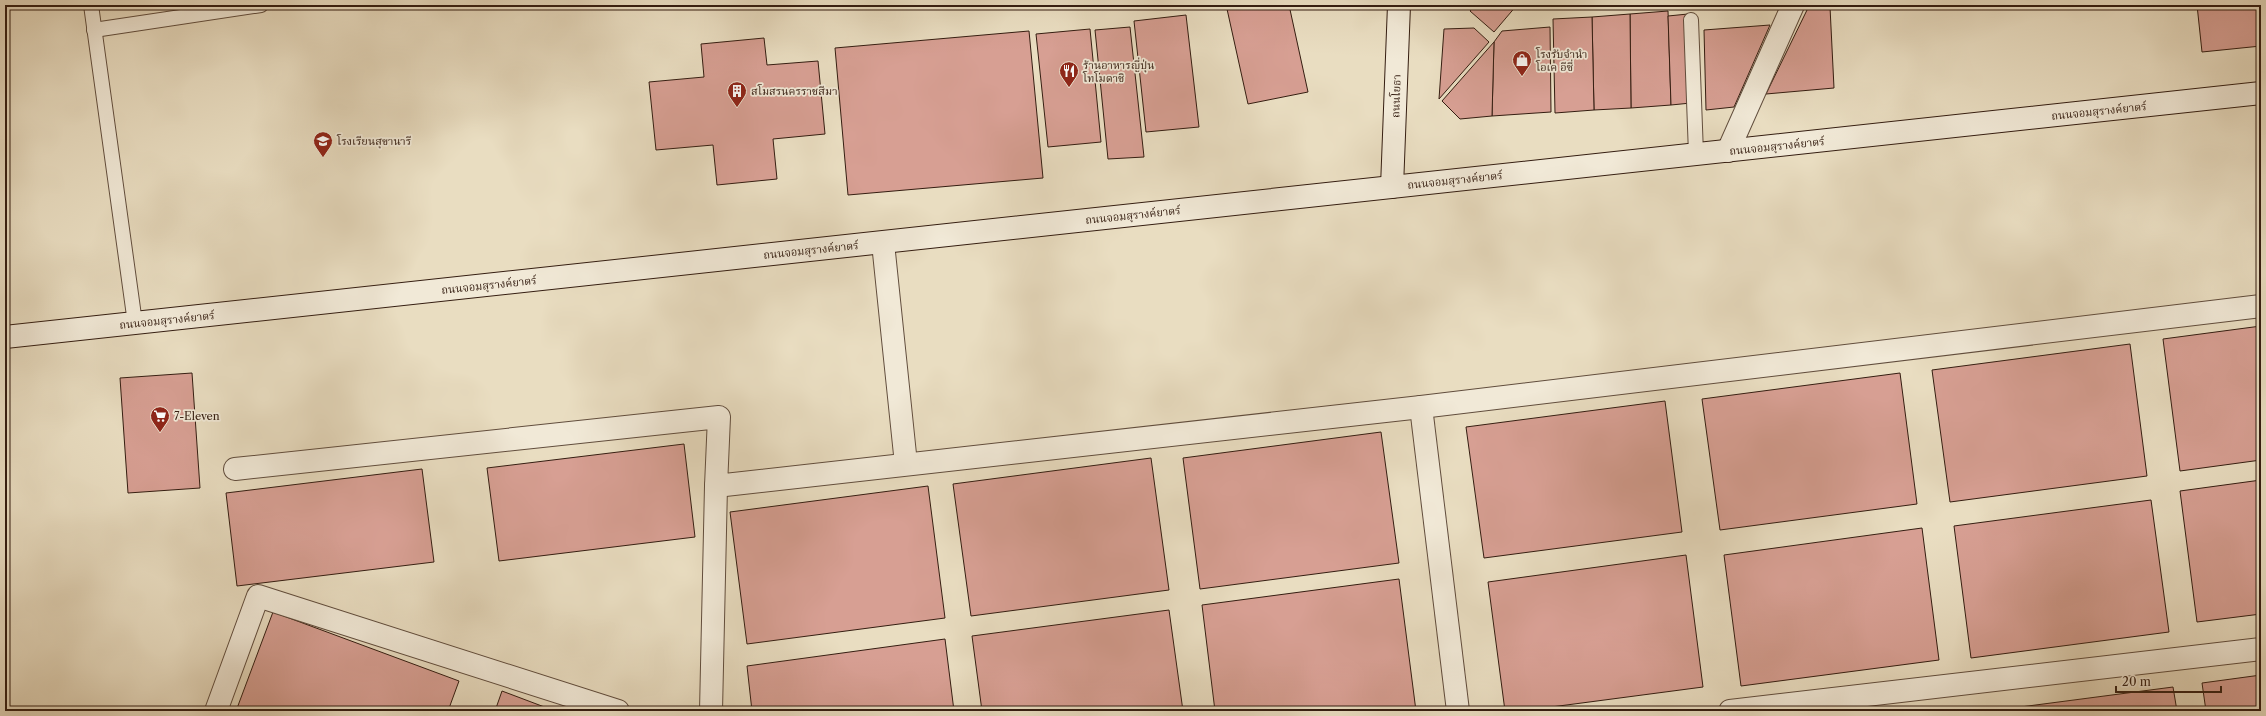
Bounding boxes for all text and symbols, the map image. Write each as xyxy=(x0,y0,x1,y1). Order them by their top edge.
place label: โรงรับจำนำ โอเค อีซี่ xyxy=(1535,47,1587,74)
shop icon: โรงรับจำนำ โอเค อีซี่ xyxy=(1511,49,1533,77)
place label: ร้านอาหารญี่ปุ่น โทโมดาชิ xyxy=(1082,57,1155,85)
restaurant icon: ร้านอาหารญี่ปุ่น โทโมดาชิ xyxy=(1058,60,1080,88)
street label: ถนนโยธา xyxy=(1388,74,1404,118)
building icon: สโมสรนครราชสีมา xyxy=(726,80,748,108)
place label: สโมสรนครราชสีมา xyxy=(751,84,838,98)
street label: ถนนจอมสุรางค์ยาตร์ xyxy=(2051,99,2148,124)
school or university icon: โรงเรียนสุขานารี xyxy=(312,130,334,158)
place label: โรงเรียนสุขานารี xyxy=(336,134,411,149)
street label: ถนนจอมสุรางค์ยาตร์ xyxy=(1729,134,1826,159)
street label: ถนนจอมสุรางค์ยาตร์ xyxy=(1407,168,1504,193)
street label: ถนนจอมสุรางค์ยาตร์ xyxy=(1085,203,1182,228)
street label: ถนนจอมสุรางค์ยาตร์ xyxy=(763,238,860,263)
street label: ถนนจอมสุรางค์ยาตร์ xyxy=(441,273,538,298)
street label: ถนนจอมสุรางค์ยาตร์ xyxy=(119,308,216,333)
supermarket icon: 7-Eleven xyxy=(149,405,171,433)
place label: 7-Eleven xyxy=(174,409,220,423)
scale bar xyxy=(2116,668,2221,694)
text: 20 m xyxy=(2122,674,2151,689)

